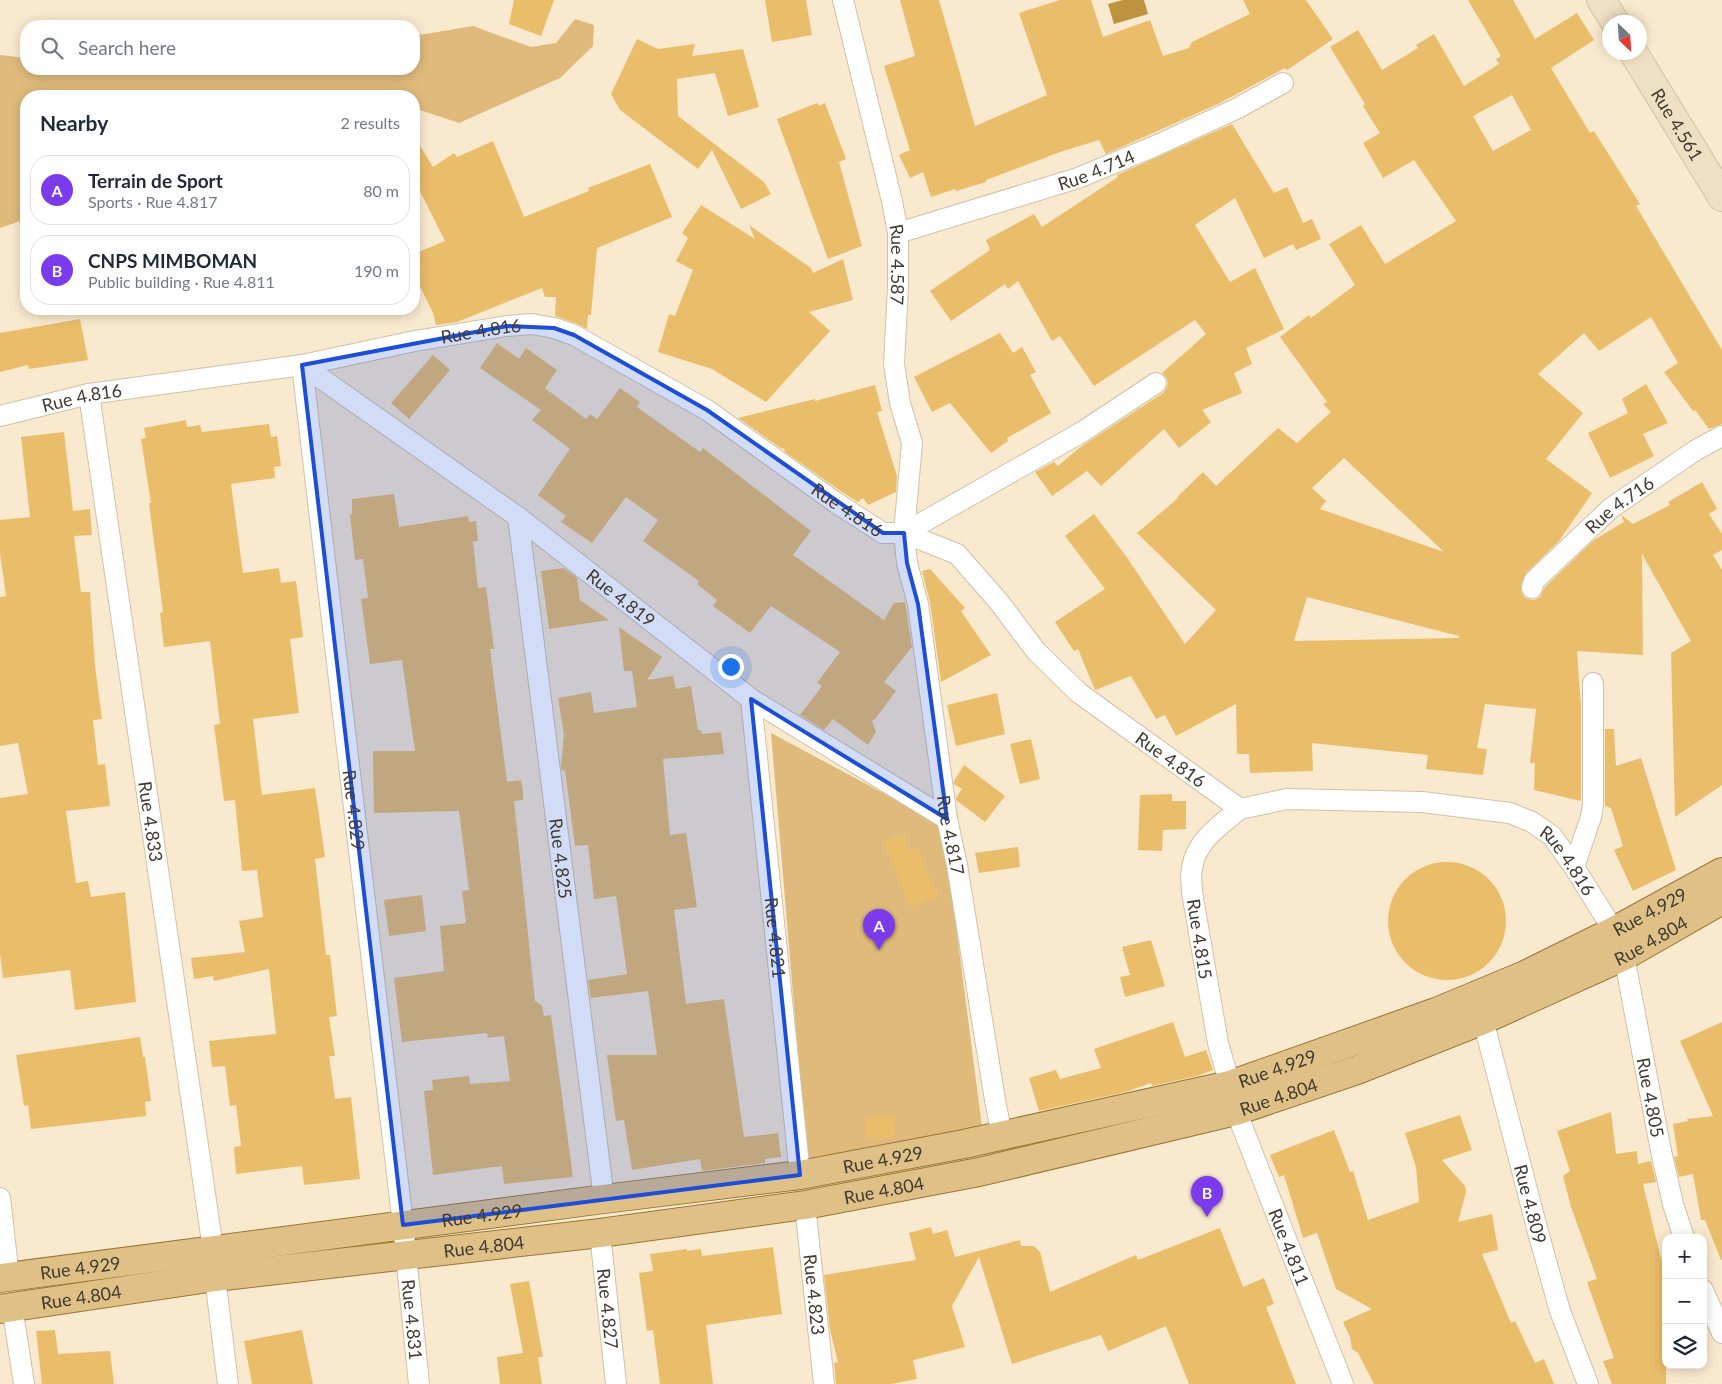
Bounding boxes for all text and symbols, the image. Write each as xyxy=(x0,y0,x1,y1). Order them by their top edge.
north arrow xyxy=(1602,15,1647,60)
search box xyxy=(20,20,420,75)
icon: search xyxy=(38,34,66,62)
text: Search here xyxy=(78,36,176,59)
street label: Rue 4.561 xyxy=(1647,84,1708,165)
text: Nearby xyxy=(40,110,108,135)
text: 2 results xyxy=(340,113,400,132)
street label: Rue 4.714 xyxy=(1055,145,1138,195)
text: Terrain de Sport xyxy=(88,169,223,192)
text: A xyxy=(51,181,63,200)
text: 80 m xyxy=(363,181,399,200)
text: Sports · Rue 4.817 xyxy=(88,192,217,211)
street label: Rue 4.587 xyxy=(886,222,909,306)
text: CNPS MIMBOMAN xyxy=(88,249,257,272)
text: B xyxy=(52,261,62,280)
text: 190 m xyxy=(354,261,399,280)
text: Public building · Rue 4.811 xyxy=(88,272,275,291)
street label: Rue 4.816 xyxy=(439,314,522,348)
street label: Rue 4.816 xyxy=(40,379,123,416)
street label: Rue 4.716 xyxy=(1580,471,1658,538)
street label: Rue 4.816 xyxy=(808,478,887,541)
street label: Rue 4.819 xyxy=(582,564,660,631)
your location xyxy=(718,654,744,680)
street label: Rue 4.816 xyxy=(1132,727,1210,792)
street label: Rue 4.829 xyxy=(339,768,370,852)
street label: Rue 4.833 xyxy=(134,780,168,863)
street label: Rue 4.817 xyxy=(933,793,969,876)
street label: Rue 4.825 xyxy=(545,817,577,900)
street label: Rue 4.816 xyxy=(1536,820,1600,899)
street label: Rue 4.929 xyxy=(1609,882,1691,941)
street label: Rue 4.821 xyxy=(760,896,791,979)
street label: Rue 4.815 xyxy=(1183,897,1217,981)
pin: A xyxy=(863,909,895,950)
street label: Rue 4.804 xyxy=(1611,911,1691,970)
street label: Rue 4.929 xyxy=(1235,1044,1319,1092)
street label: Rue 4.805 xyxy=(1632,1056,1669,1139)
street label: Rue 4.804 xyxy=(1237,1073,1321,1120)
street label: Rue 4.929 xyxy=(841,1141,925,1178)
street label: Rue 4.809 xyxy=(1510,1162,1552,1246)
street label: Rue 4.804 xyxy=(842,1172,926,1208)
pin: B xyxy=(1191,1176,1223,1217)
street label: Rue 4.929 xyxy=(440,1199,524,1231)
street label: Rue 4.811 xyxy=(1264,1205,1314,1289)
street label: Rue 4.804 xyxy=(442,1231,525,1262)
map controls xyxy=(1662,1234,1707,1369)
button: + xyxy=(1662,1234,1707,1279)
street label: Rue 4.929 xyxy=(39,1251,122,1284)
street label: Rue 4.823 xyxy=(799,1253,830,1336)
street label: Rue 4.827 xyxy=(593,1267,623,1350)
street label: Rue 4.831 xyxy=(398,1278,428,1361)
button: − xyxy=(1662,1279,1707,1324)
street label: Rue 4.804 xyxy=(39,1280,123,1314)
button: layers xyxy=(1662,1324,1707,1369)

